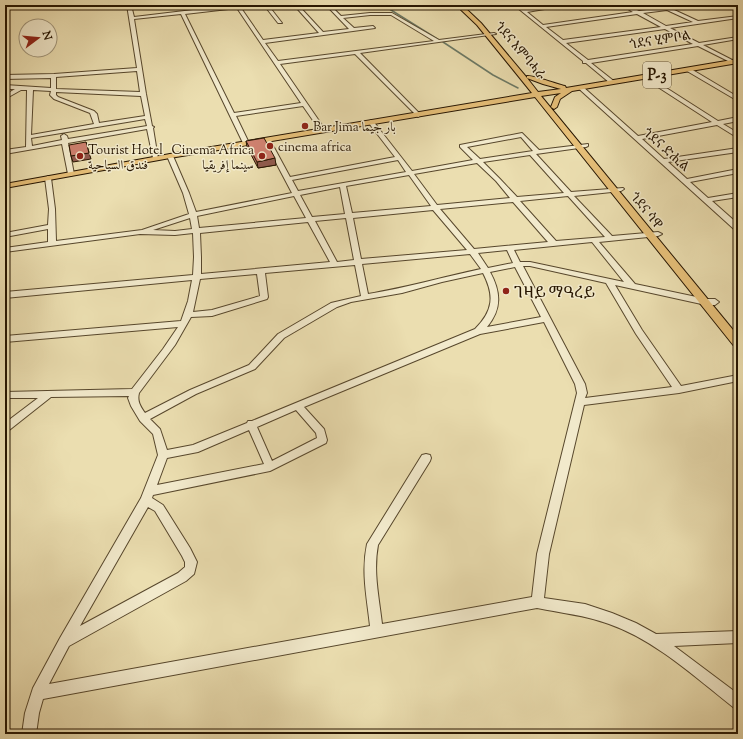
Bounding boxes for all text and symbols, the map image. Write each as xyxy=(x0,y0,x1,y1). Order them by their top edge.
north arrow xyxy=(18,18,58,58)
street label: ጎደና እምባሓራ xyxy=(490,19,549,84)
street label: ጎደና ሂምቦል xyxy=(628,27,692,55)
text: N xyxy=(37,28,56,42)
road number: P-3 xyxy=(643,62,671,88)
place label: Bar Jima بار جيما xyxy=(313,119,396,137)
marker: Bar Jima بار جيما xyxy=(300,121,310,131)
street label: ጎደና ድሒል xyxy=(638,125,693,176)
place label: cinema africa xyxy=(278,139,352,157)
marker: cinema africa xyxy=(265,141,275,151)
place label: Tourist Hotel فندق السياحية xyxy=(88,142,163,175)
place label: Cinema Africa سينما إفريقيا xyxy=(171,142,254,175)
marker: Tourist Hotel فندق السياحية xyxy=(75,151,85,161)
marker: Cinema Africa سينما إفريقيا xyxy=(257,151,267,161)
street label: ጎደና ሳዋ xyxy=(625,189,666,233)
place label: ገዛይ ማዓረይ xyxy=(514,282,595,305)
marker: ገዛይ ማዓረይ xyxy=(501,286,511,296)

